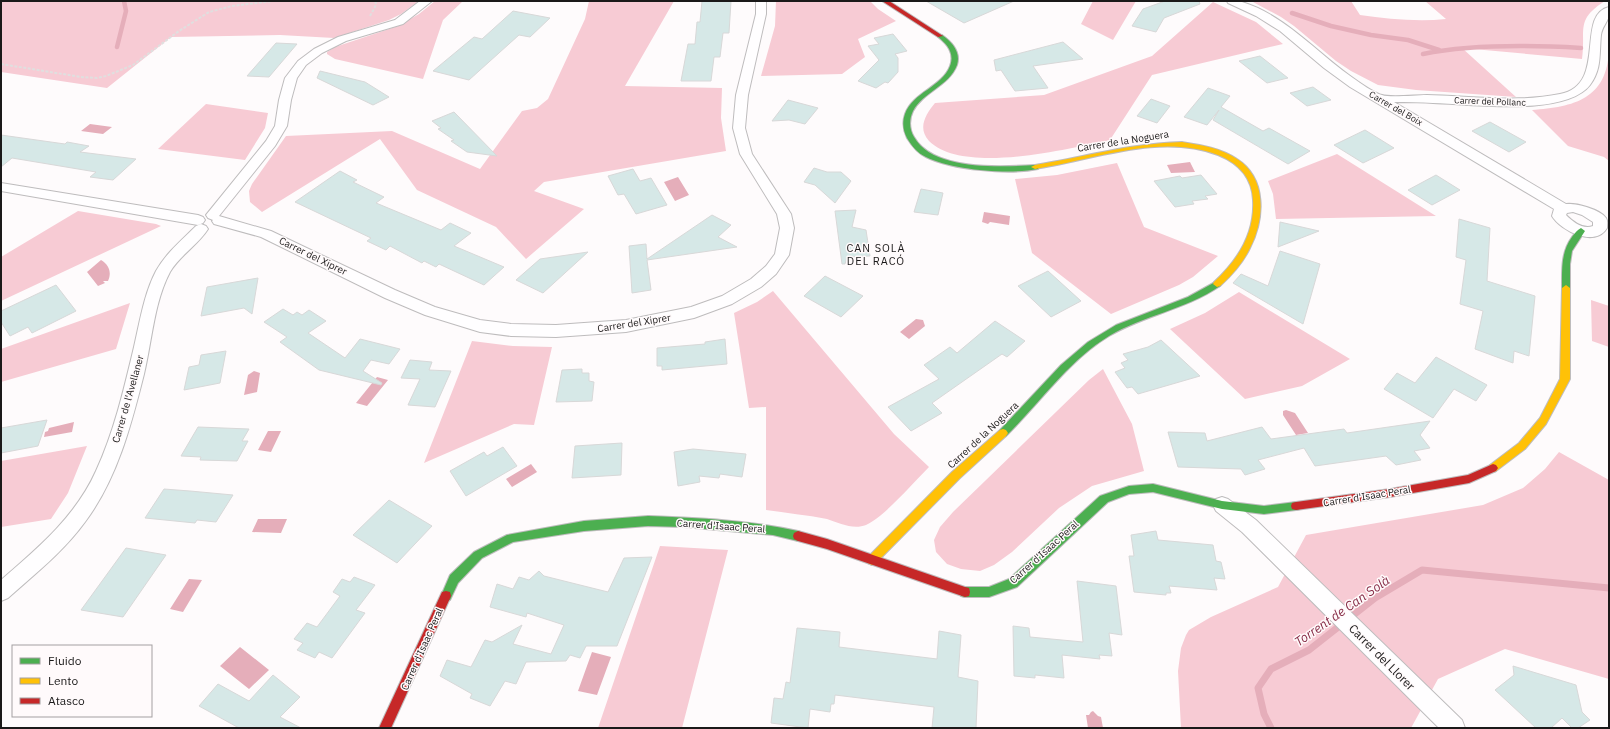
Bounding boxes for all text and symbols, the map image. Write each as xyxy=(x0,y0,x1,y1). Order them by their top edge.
street label: Carrer del Boix xyxy=(1367,88,1425,128)
street label: Carrer del Pollanc xyxy=(1454,94,1526,108)
street label: Carrer de la Noguera xyxy=(1076,127,1170,155)
street label: Carrer del Xiprer xyxy=(277,234,349,278)
district label: CAN SOLÀ DEL RACÓ xyxy=(846,241,906,268)
street label: Carrer del Xiprer xyxy=(596,311,672,335)
street label: Carrer de l'Avellaner xyxy=(109,353,147,444)
street label: Carrer de la Noguera xyxy=(945,398,1022,471)
street label: Carrer d'Isaac Peral xyxy=(1322,483,1412,509)
street label: Carrer d'Isaac Peral xyxy=(676,516,766,536)
street label: Carrer d'Isaac Peral xyxy=(1007,517,1081,586)
water label: Torrent de Can Solà xyxy=(1291,572,1393,650)
street label: Carrer d'Isaac Peral xyxy=(398,606,446,692)
street label: Carrer del Llorer xyxy=(1346,621,1419,694)
legend xyxy=(12,645,152,717)
text: Fluido xyxy=(48,653,82,668)
text: Lento xyxy=(48,673,78,688)
text: Atasco xyxy=(48,693,85,708)

